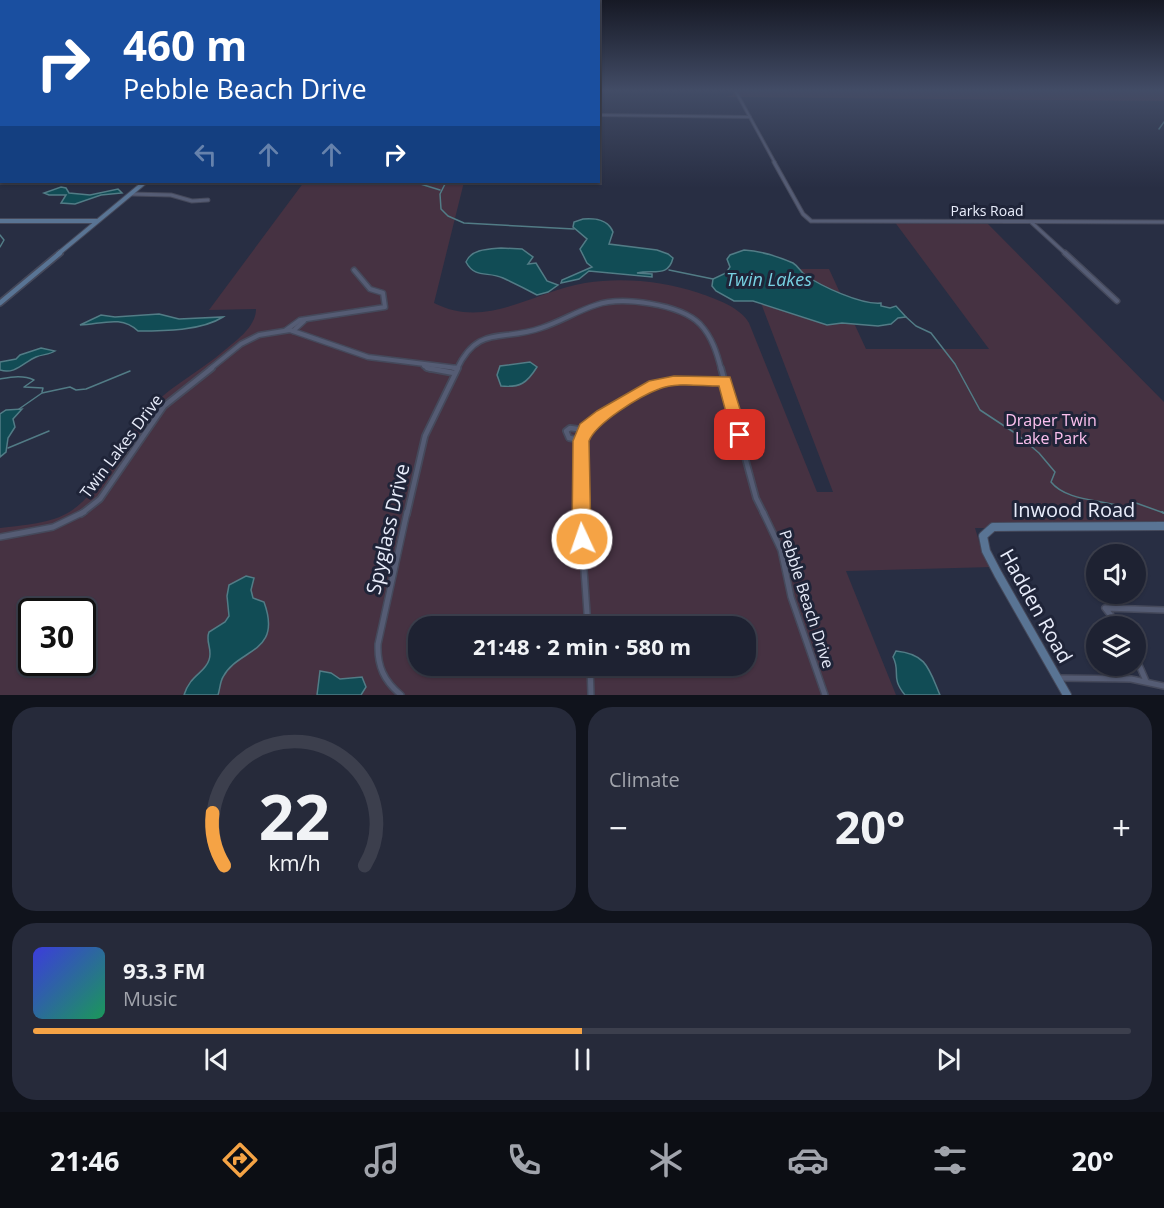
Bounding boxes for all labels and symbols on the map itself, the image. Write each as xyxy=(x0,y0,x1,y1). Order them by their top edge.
street label: Parks Road xyxy=(951,201,1024,220)
water label: Twin Lakes xyxy=(726,267,812,291)
street label: Twin Lakes Drive xyxy=(75,390,167,502)
pin xyxy=(714,409,765,460)
park label: Draper Twin Lake Park xyxy=(1005,409,1097,449)
street label: Spyglass Drive xyxy=(359,461,416,597)
street label: Inwood Road xyxy=(1013,496,1135,523)
position arrow xyxy=(550,507,614,571)
street label: Pebble Beach Drive xyxy=(774,527,840,671)
street label: Hadden Road xyxy=(994,544,1079,668)
speed limit sign: 30 xyxy=(18,598,96,676)

